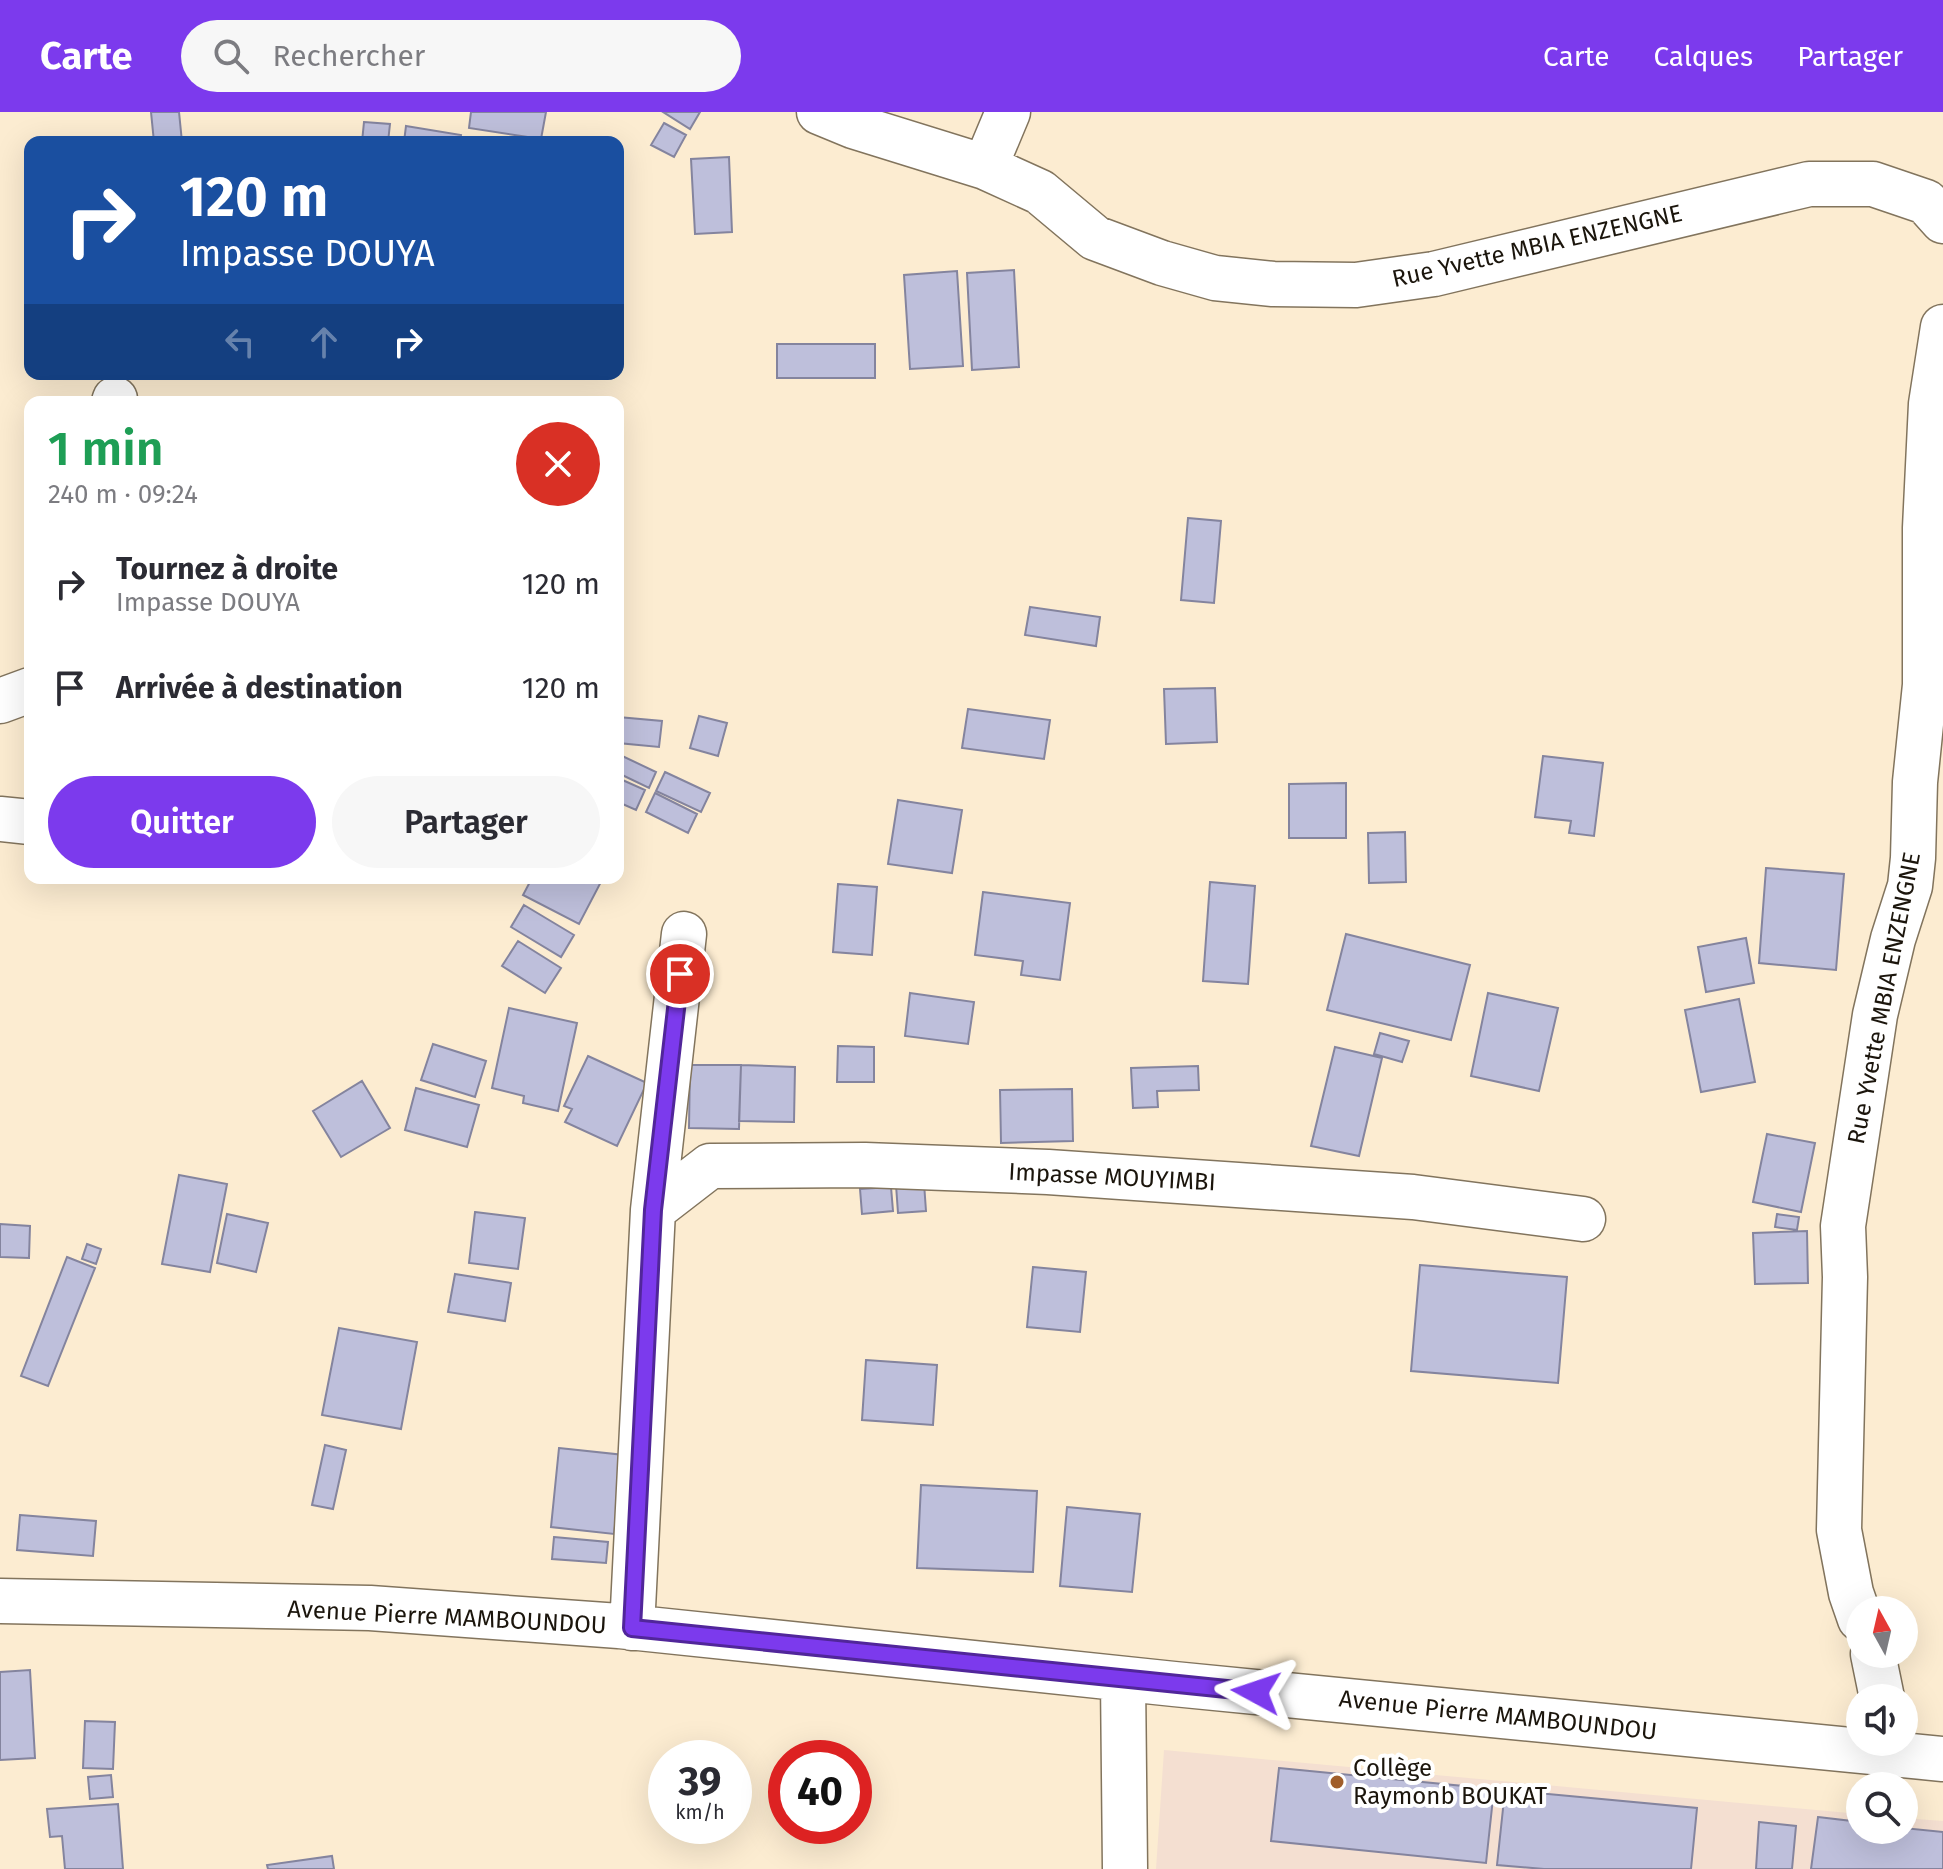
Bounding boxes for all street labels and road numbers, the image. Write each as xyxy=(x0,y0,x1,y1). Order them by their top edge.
street label: Rue Yvette MBIA ENZENGNE xyxy=(1389,199,1685,293)
street label: Rue Yvette MBIA ENZENGNE xyxy=(1842,850,1926,1146)
street label: Impasse MOUYIMBI xyxy=(1008,1158,1216,1196)
street label: Avenue Pierre MAMBOUNDOU xyxy=(287,1595,607,1639)
street label: Avenue Pierre MAMBOUNDOU xyxy=(1338,1684,1658,1746)

